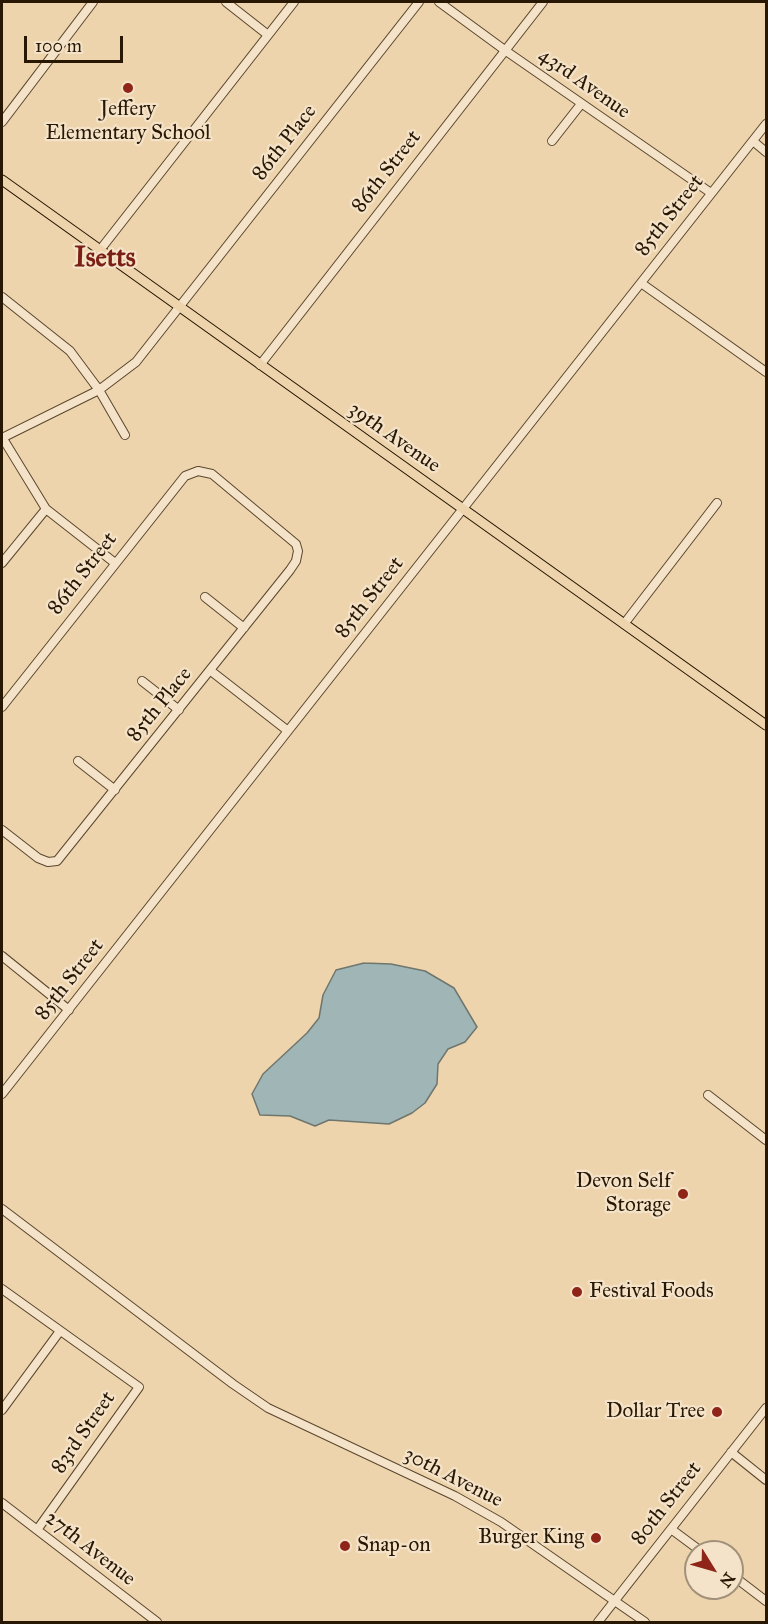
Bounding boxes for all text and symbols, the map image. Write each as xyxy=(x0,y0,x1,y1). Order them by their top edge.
scale bar xyxy=(27,24,126,62)
text: 100 m xyxy=(35,35,82,57)
street label: 43rd Avenue xyxy=(533,43,635,125)
marker: Jeffery Elementary School xyxy=(121,81,135,95)
place label: Jeffery Elementary School xyxy=(45,97,211,147)
street label: 86th Place xyxy=(247,100,323,186)
street label: 86th Street xyxy=(347,126,427,218)
street label: 85th Street xyxy=(630,170,710,262)
district label: Isetts xyxy=(74,243,136,275)
street label: 39th Avenue xyxy=(343,397,445,479)
street label: 86th Street xyxy=(43,528,123,620)
street label: 85th Street xyxy=(330,552,410,644)
street label: 85th Place xyxy=(122,663,198,747)
street label: 85th Street xyxy=(30,934,110,1026)
place label: Devon Self Storage xyxy=(576,1169,671,1219)
marker: Devon Self Storage xyxy=(676,1187,690,1201)
place label: Festival Foods xyxy=(589,1279,714,1305)
marker: Festival Foods xyxy=(570,1285,584,1299)
street label: 83rd Street xyxy=(47,1387,121,1479)
place label: Dollar Tree xyxy=(606,1399,705,1425)
marker: Dollar Tree xyxy=(710,1405,724,1419)
street label: 30th Avenue xyxy=(399,1442,507,1514)
street label: 80th Street xyxy=(627,1457,707,1551)
street label: 27th Avenue xyxy=(40,1506,140,1592)
place label: Burger King xyxy=(478,1525,584,1551)
marker: Burger King xyxy=(589,1531,603,1545)
place label: Snap-on xyxy=(357,1533,431,1559)
marker: Snap-on xyxy=(338,1539,352,1553)
north arrow xyxy=(684,1540,744,1600)
text: N xyxy=(716,1569,739,1591)

